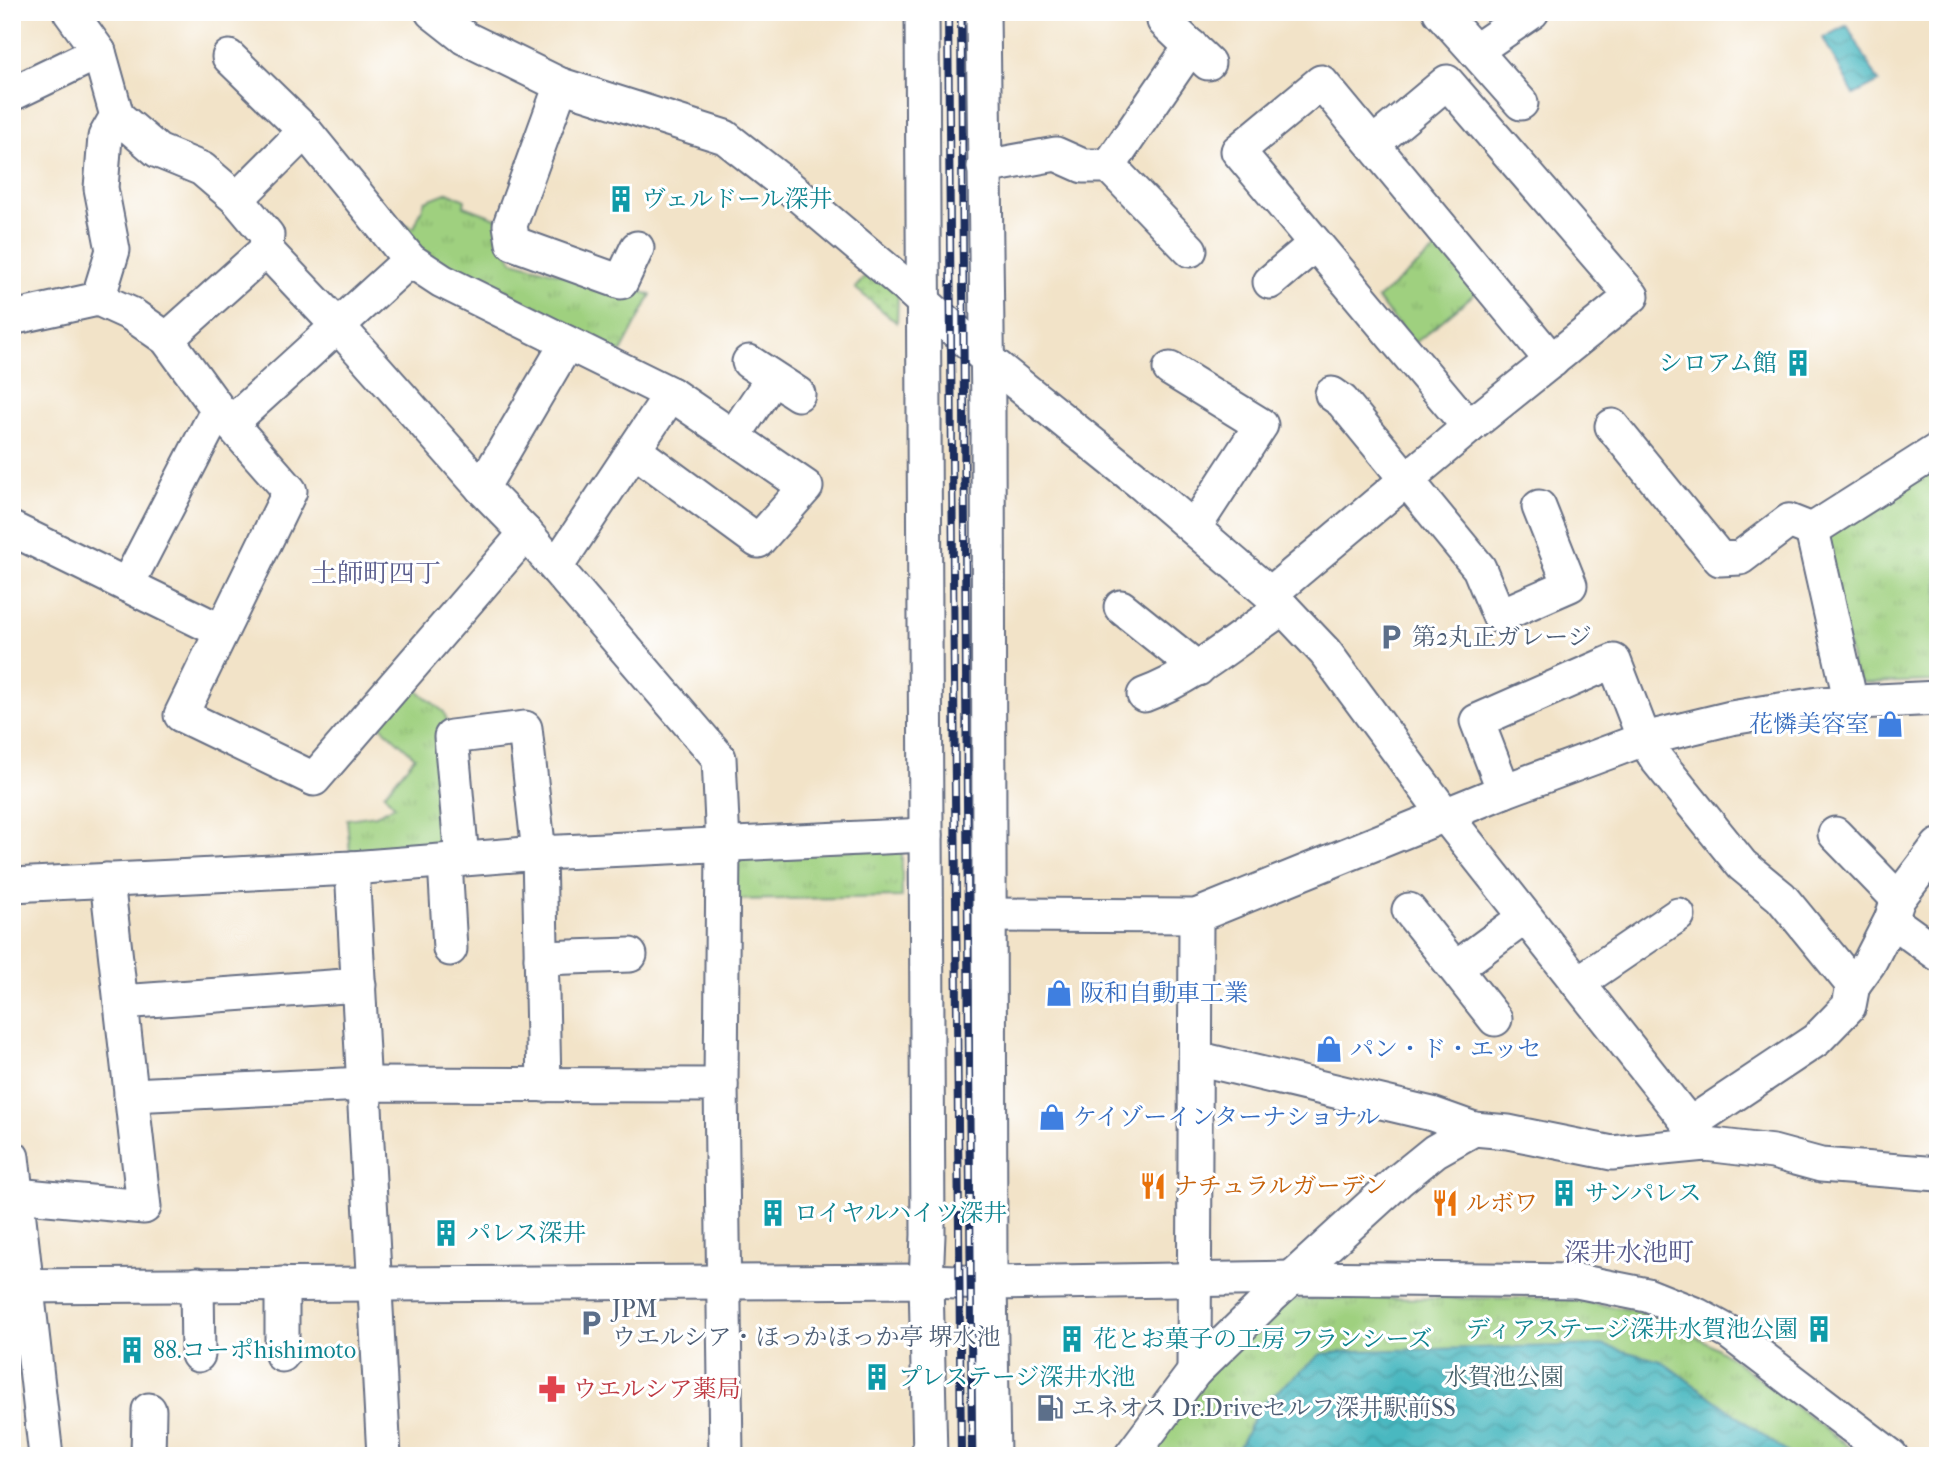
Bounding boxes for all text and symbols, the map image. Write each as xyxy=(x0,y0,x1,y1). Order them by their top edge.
building icon: ヴェルドール深井 xyxy=(606,184,636,214)
place label: ヴェルドール深井 xyxy=(642,185,833,213)
building icon: シロアム館 xyxy=(1783,348,1813,378)
place label: シロアム館 xyxy=(1659,349,1777,377)
district label: 土師町四丁 xyxy=(311,558,441,589)
parking icon: 第2丸正ガレージ xyxy=(1376,622,1406,652)
place label: 第2丸正ガレージ xyxy=(1412,623,1592,651)
shop icon: 花憐美容室 xyxy=(1875,709,1905,739)
place label: 花憐美容室 xyxy=(1749,710,1869,738)
shop icon: 阪和自動車工業 xyxy=(1044,978,1074,1008)
place label: 阪和自動車工業 xyxy=(1080,979,1248,1007)
shop icon: パン・ド・エッセ xyxy=(1314,1034,1344,1064)
place label: パン・ド・エッセ xyxy=(1350,1035,1542,1063)
shop icon: ケイゾーインターナショナル xyxy=(1037,1102,1067,1132)
place label: ケイゾーインターナショナル xyxy=(1073,1103,1380,1131)
restaurant icon: ナチュラルガーデン xyxy=(1138,1171,1168,1201)
place label: ナチュラルガーデン xyxy=(1174,1172,1388,1200)
building icon: サンパレス xyxy=(1549,1178,1579,1208)
place label: サンパレス xyxy=(1585,1179,1701,1207)
restaurant icon: ルボワ xyxy=(1430,1188,1460,1218)
place label: ルボワ xyxy=(1466,1189,1538,1217)
building icon: ロイヤルハイツ深井 xyxy=(758,1198,788,1228)
place label: ロイヤルハイツ深井 xyxy=(794,1199,1007,1227)
building icon: パレス深井 xyxy=(431,1218,461,1248)
place label: パレス深井 xyxy=(467,1219,586,1247)
district label: 深井水池町 xyxy=(1564,1237,1694,1268)
place label: JPM ウエルシア・ほっかほっか亭 堺水池 xyxy=(610,1295,1001,1351)
parking icon: JPM ウエルシア・ほっかほっか亭 堺水池 xyxy=(576,1308,606,1338)
building icon: ディアステージ深井水賀池公園 xyxy=(1804,1314,1834,1344)
place label: ディアステージ深井水賀池公園 xyxy=(1466,1315,1798,1343)
building icon: 花とお菓子の工房 フランシーズ xyxy=(1057,1324,1087,1354)
place label: 花とお菓子の工房 フランシーズ xyxy=(1093,1325,1432,1353)
building icon: 88.コーポhishimoto xyxy=(117,1335,147,1365)
place label: 88.コーポhishimoto xyxy=(153,1336,356,1364)
building icon: プレステージ深井水池 xyxy=(862,1362,892,1392)
place label: プレステージ深井水池 xyxy=(898,1363,1135,1391)
park label: 水賀池公園 xyxy=(1444,1363,1564,1391)
pharmacy icon: ウエルシア薬局 xyxy=(537,1374,567,1404)
place label: ウエルシア薬局 xyxy=(573,1375,740,1403)
fuel station icon: エネオス Dr.Driveセルフ深井駅前SS xyxy=(1035,1393,1065,1423)
place label: エネオス Dr.Driveセルフ深井駅前SS xyxy=(1071,1394,1456,1422)

